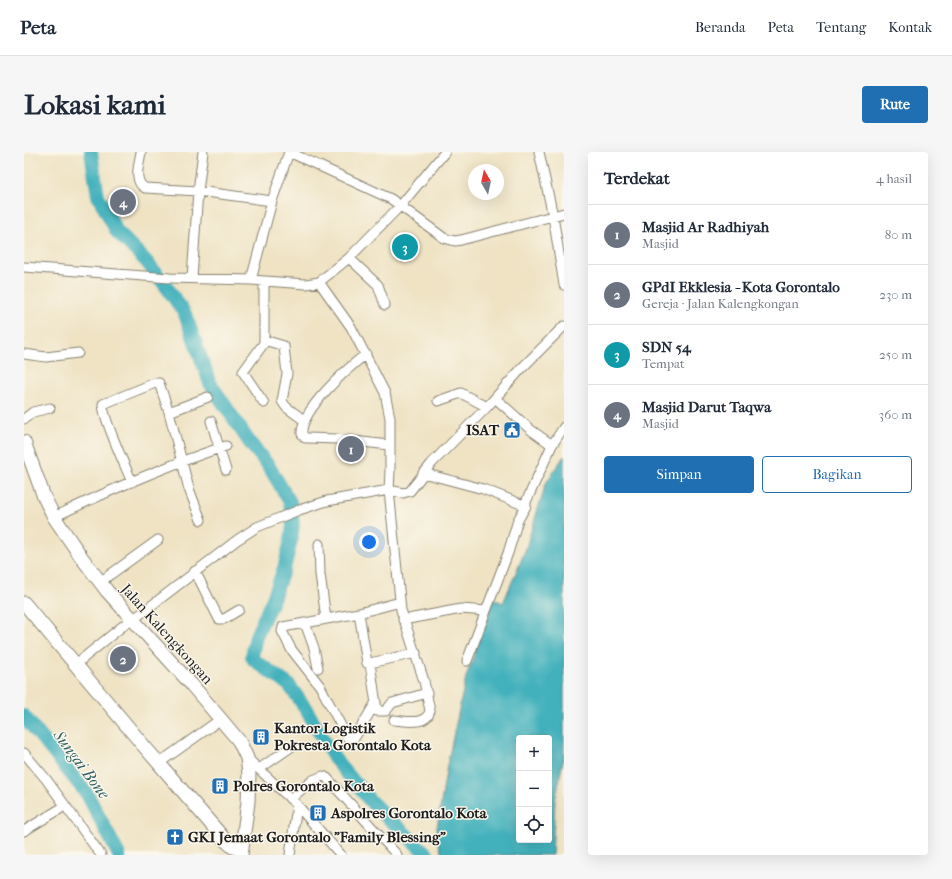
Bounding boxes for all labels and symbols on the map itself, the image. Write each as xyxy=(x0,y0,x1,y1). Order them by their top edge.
north arrow xyxy=(468,164,504,200)
pin: 4 xyxy=(110,187,136,217)
pin: 3 xyxy=(392,232,418,262)
public building icon: ISAT xyxy=(502,420,522,440)
place label: ISAT xyxy=(466,421,500,439)
pin: 1 xyxy=(338,434,364,464)
your location xyxy=(359,532,379,552)
street label: Jalan Kalengkongan xyxy=(117,579,217,688)
pin: 2 xyxy=(110,644,136,674)
place label: Kantor Logistik Pokresta Gorontalo Kota xyxy=(274,719,432,754)
water label: Sungai Bone xyxy=(49,725,114,803)
building icon: Kantor Logistik Pokresta Gorontalo Kota xyxy=(251,727,271,747)
building icon: Polres Gorontalo Kota xyxy=(210,776,230,796)
place label: Polres Gorontalo Kota xyxy=(233,777,375,795)
building icon: Aspolres Gorontalo Kota xyxy=(308,803,328,823)
place label: Aspolres Gorontalo Kota xyxy=(330,804,488,822)
church icon: GKI Jemaat Gorontalo "Family Blessing" xyxy=(165,827,185,847)
place label: GKI Jemaat Gorontalo "Family Blessing" xyxy=(188,828,446,846)

